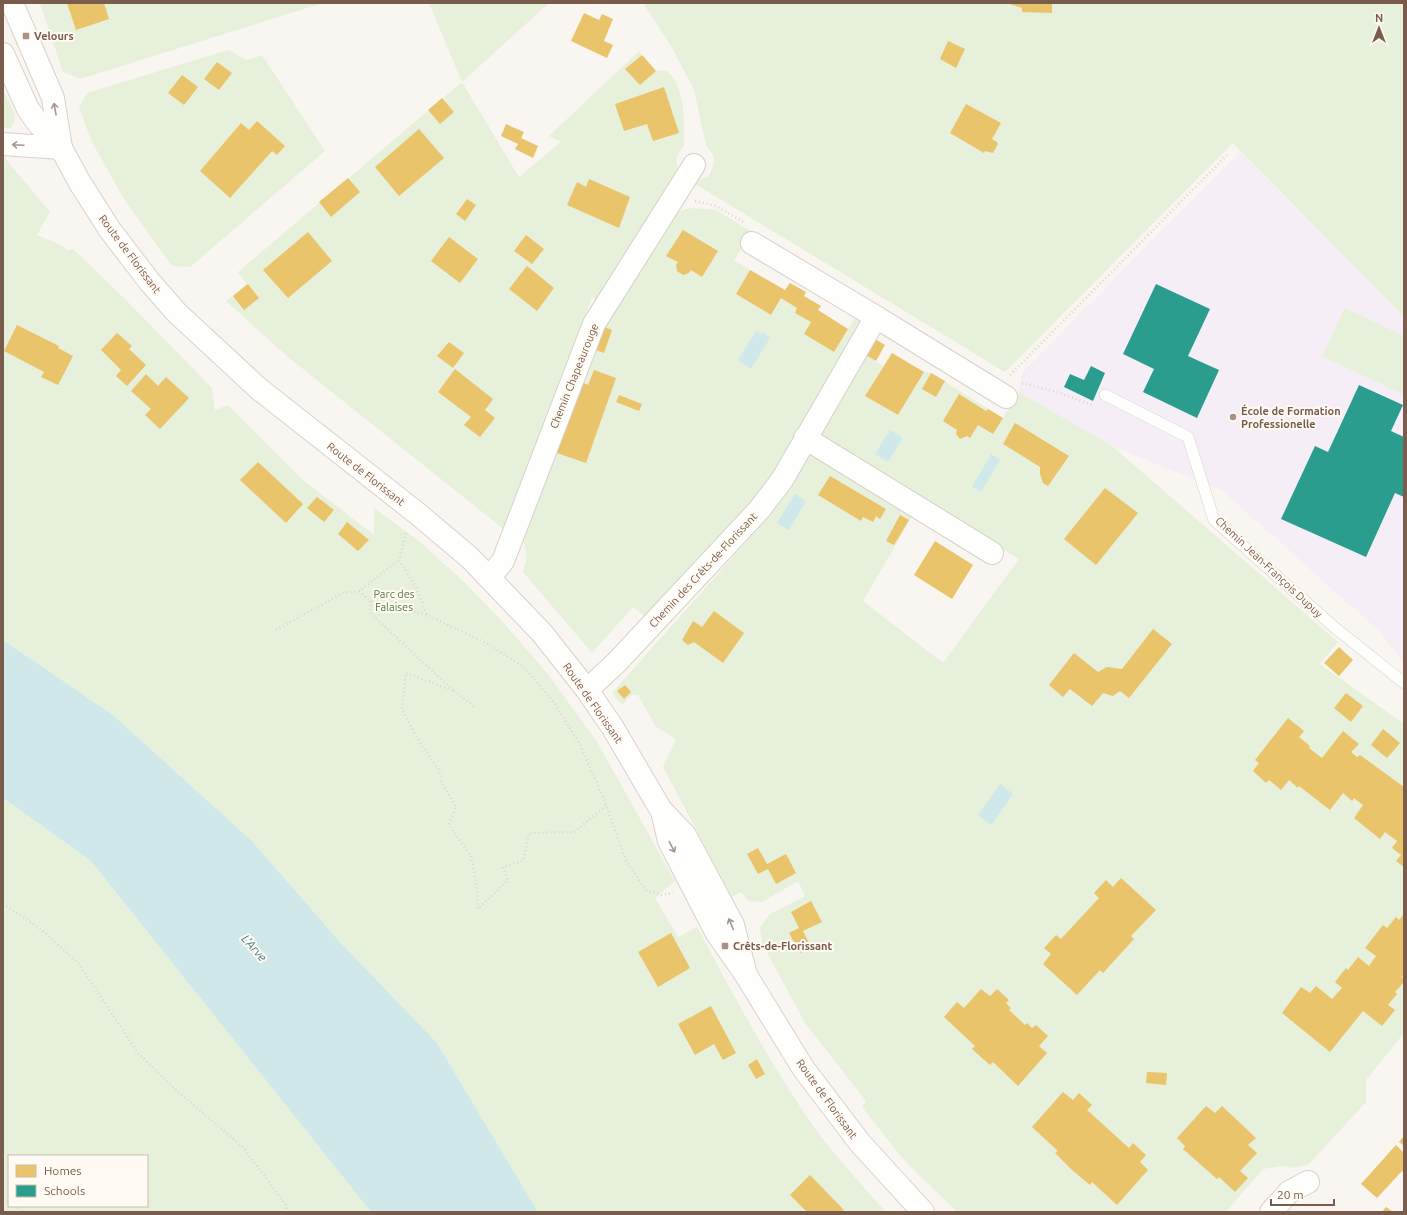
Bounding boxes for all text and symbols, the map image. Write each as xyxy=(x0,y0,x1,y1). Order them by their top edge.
north arrow xyxy=(1359,8,1399,48)
text: N xyxy=(1375,12,1383,24)
place label: Velours xyxy=(34,30,74,42)
marker: Velours xyxy=(21,31,31,41)
one-way arrow xyxy=(51,103,59,116)
one-way arrow xyxy=(12,141,25,148)
street label: Route de Florissant xyxy=(97,212,164,296)
street label: Chemin Chapeaurouge xyxy=(547,322,601,430)
place label: École de Formation Professionelle xyxy=(1241,404,1341,430)
marker: École de Formation Professionelle xyxy=(1228,412,1238,422)
street label: Route de Florissant xyxy=(325,440,408,508)
street label: Chemin des Crêts-de-Florissant xyxy=(647,510,760,630)
street label: Chemin Jean-François Dupuy xyxy=(1213,514,1325,620)
park label: Parc des Falaises xyxy=(373,588,415,613)
street label: Route de Florissant xyxy=(561,661,626,746)
one-way arrow xyxy=(669,841,676,853)
one-way arrow xyxy=(727,918,735,930)
water label: L'Arve xyxy=(239,932,270,963)
place label: Crêts-de-Florissant xyxy=(733,940,832,952)
marker: Crêts-de-Florissant xyxy=(720,941,730,951)
street label: Route de Florissant xyxy=(794,1057,860,1142)
legend xyxy=(8,1155,148,1207)
text: Homes xyxy=(44,1164,82,1177)
scale bar xyxy=(1271,1181,1334,1207)
text: Schools xyxy=(44,1184,85,1197)
text: 20 m xyxy=(1277,1188,1304,1201)

